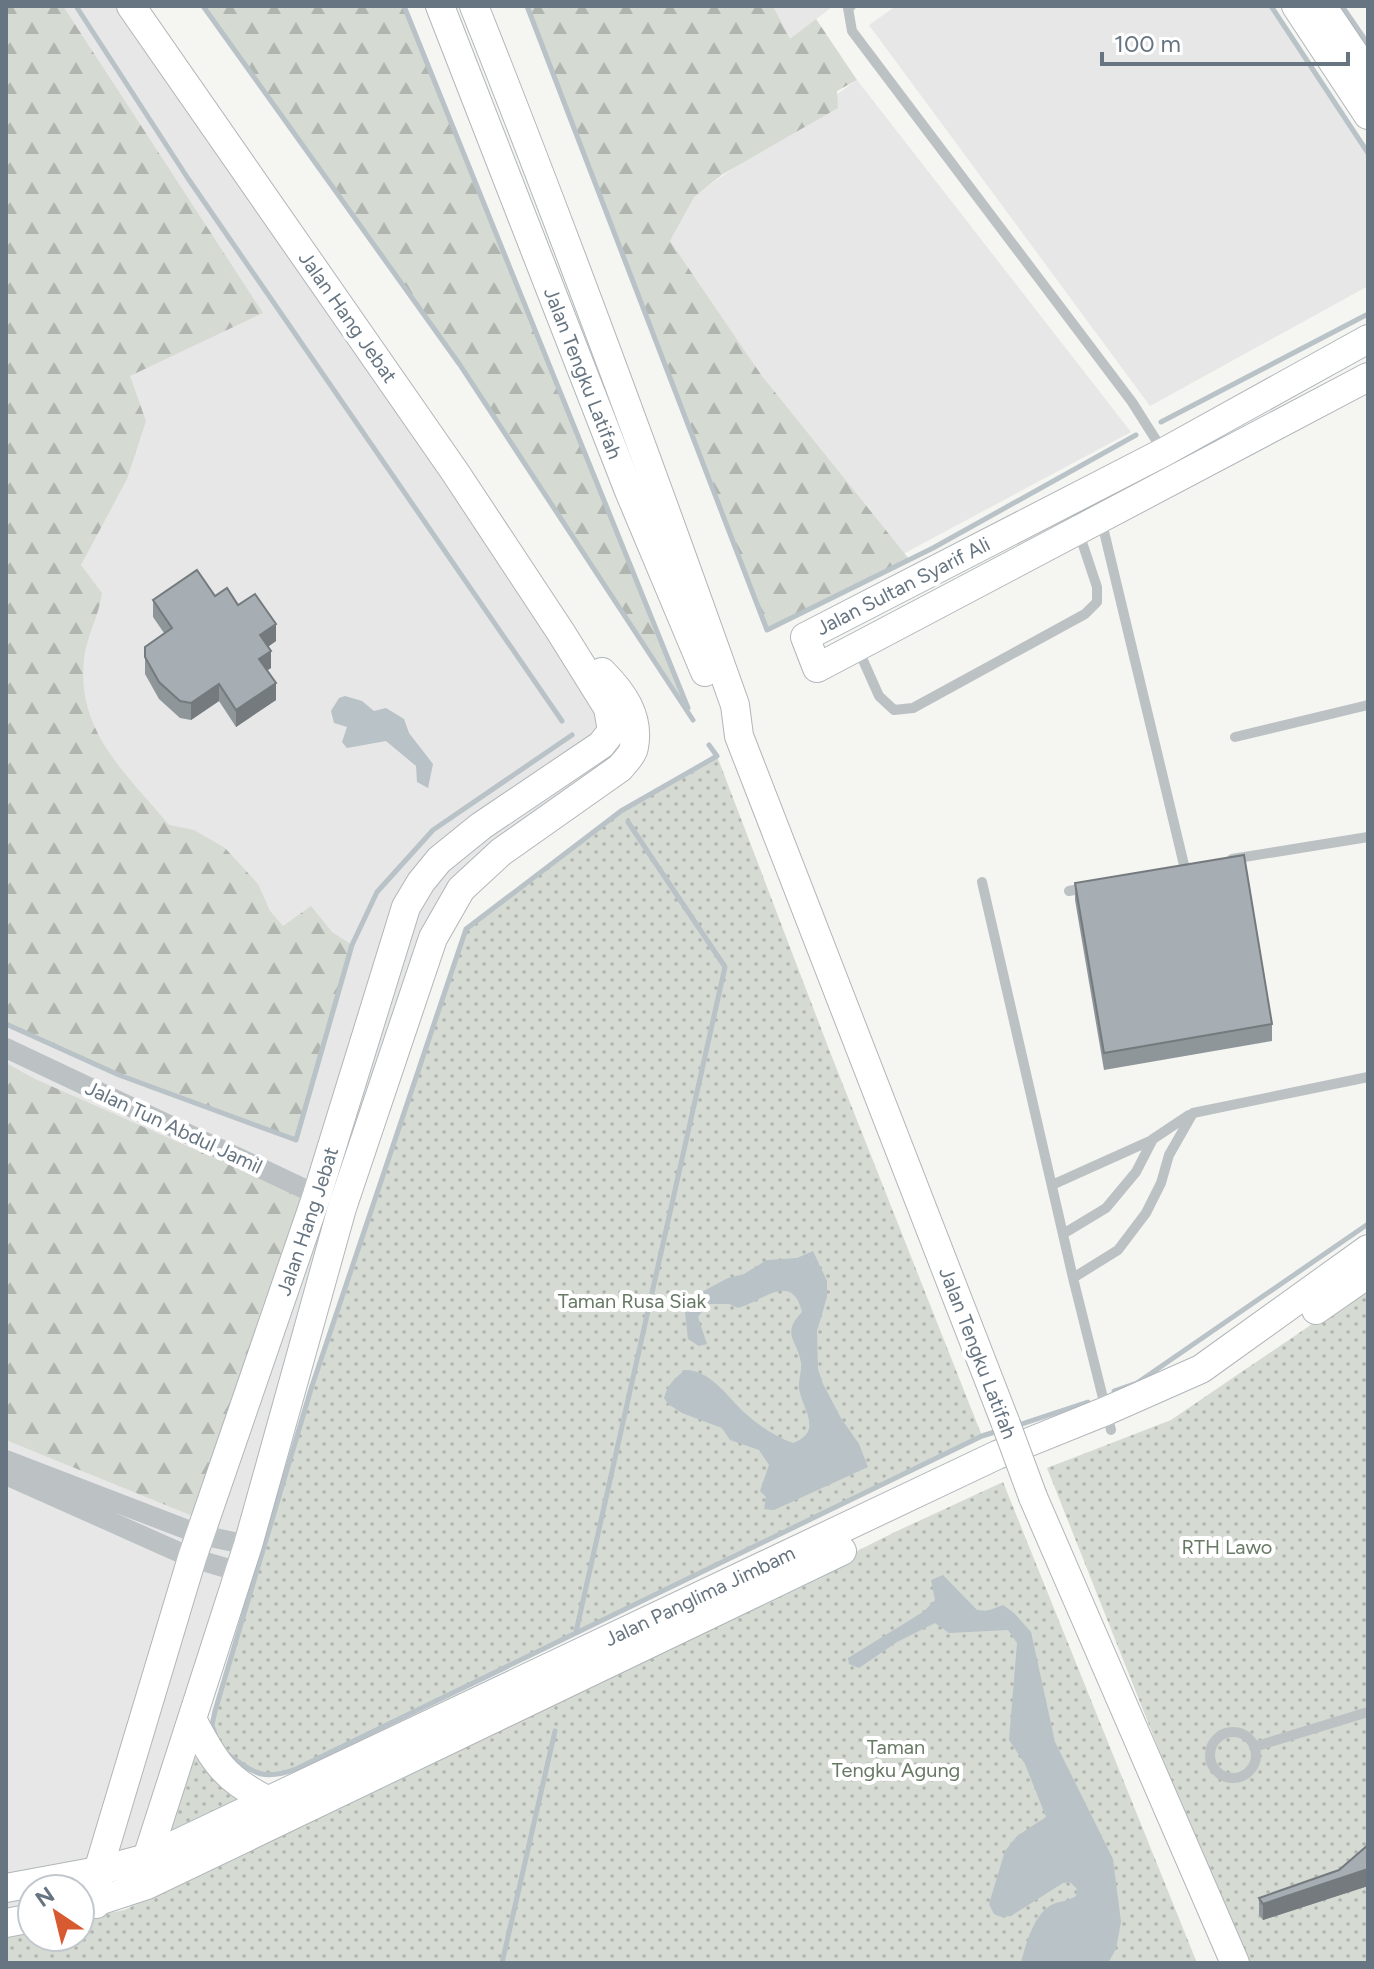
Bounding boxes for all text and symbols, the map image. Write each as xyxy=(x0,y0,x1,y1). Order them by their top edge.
scale bar xyxy=(1102,16,1348,66)
text: 100 m xyxy=(1114,29,1181,58)
street label: Jalan Hang Jebat xyxy=(294,247,402,387)
street label: Jalan Tengku Latifah xyxy=(539,284,627,462)
street label: Jalan Sultan Syarif Ali xyxy=(812,532,994,640)
street label: Jalan Tun Abdul Jamil xyxy=(82,1075,266,1179)
street label: Jalan Hang Jebat xyxy=(271,1144,343,1299)
street label: Jalan Tengku Latifah xyxy=(934,1264,1022,1442)
park label: Taman Rusa Siak xyxy=(558,1289,706,1313)
park label: RTH Lawo xyxy=(1182,1535,1272,1559)
street label: Jalan Panglima Jimbam xyxy=(601,1541,799,1651)
park label: Taman Tengku Agung xyxy=(832,1735,960,1782)
north arrow xyxy=(16,1873,96,1953)
text: N xyxy=(30,1881,60,1913)

